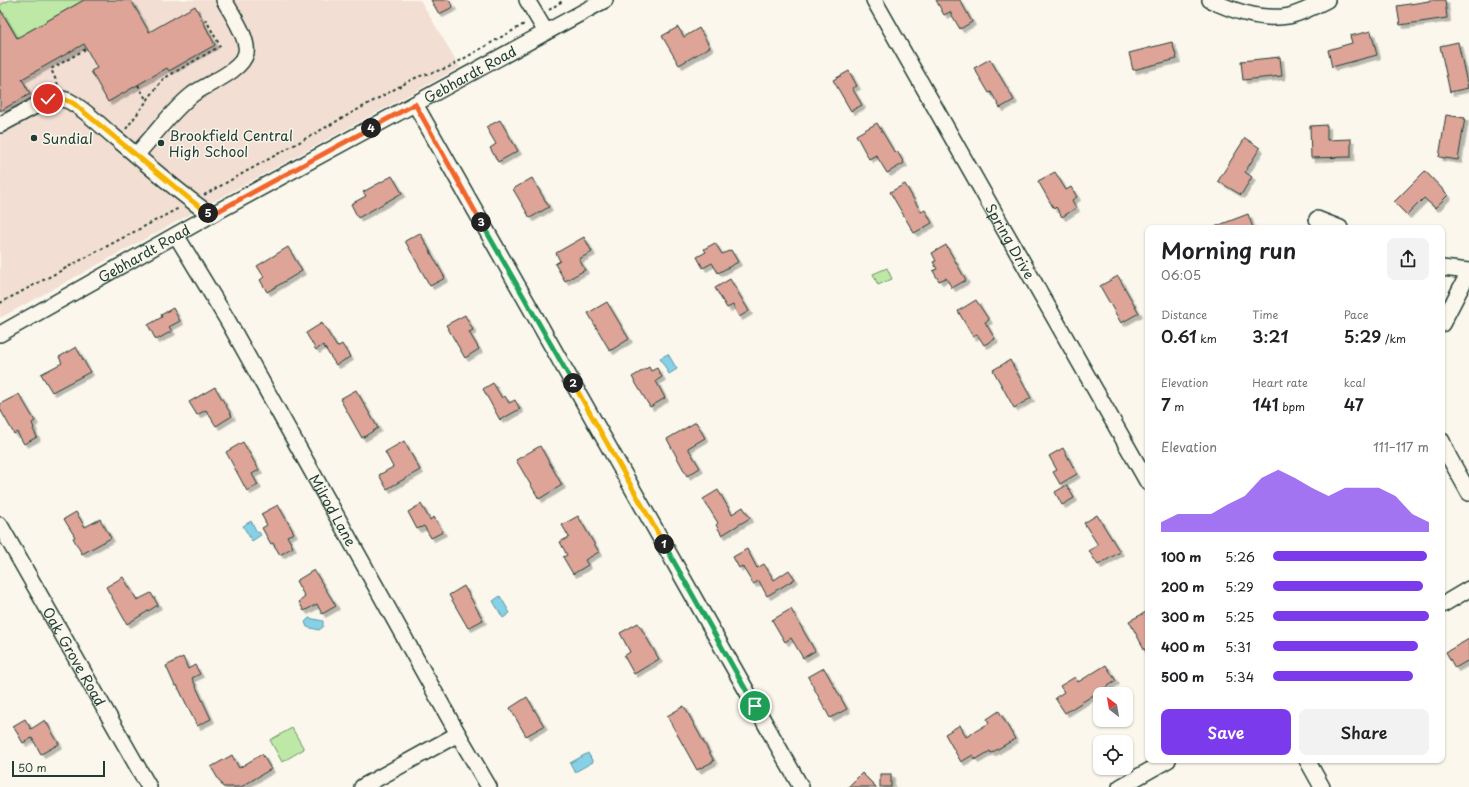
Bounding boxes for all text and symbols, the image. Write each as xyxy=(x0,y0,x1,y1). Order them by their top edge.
street label: Gebhardt Road xyxy=(420,40,520,108)
pin xyxy=(31,82,65,116)
icon: check xyxy=(37,88,59,110)
pin: 4 xyxy=(361,118,381,138)
text: 4 xyxy=(367,119,375,136)
place label: Brookfield Central High School xyxy=(169,125,293,162)
place label: Sundial xyxy=(42,128,93,149)
marker: Sundial xyxy=(29,133,39,143)
marker: Brookfield Central High School xyxy=(156,138,166,148)
street label: Spring Drive xyxy=(981,199,1041,283)
pin: 5 xyxy=(198,203,218,223)
text: 5 xyxy=(204,204,212,221)
pin: 3 xyxy=(471,212,491,232)
text: 3 xyxy=(477,213,485,230)
street label: Gebhardt Road xyxy=(94,219,194,287)
text: Morning run xyxy=(1161,233,1296,266)
button: share xyxy=(1387,238,1429,280)
text: 06:05 xyxy=(1161,265,1201,284)
text: Distance xyxy=(1161,306,1207,323)
text: Time xyxy=(1252,306,1278,323)
text: Pace xyxy=(1344,306,1368,323)
text: 0.61 xyxy=(1161,323,1197,349)
text: 3:21 xyxy=(1252,323,1288,349)
text: 5:29 xyxy=(1344,323,1381,349)
text: km xyxy=(1197,330,1217,347)
text: /km xyxy=(1381,330,1406,347)
pin: 2 xyxy=(563,373,583,393)
text: 2 xyxy=(569,374,577,391)
text: Elevation xyxy=(1161,374,1208,391)
text: Heart rate xyxy=(1252,374,1308,391)
text: kcal xyxy=(1344,374,1366,391)
text: 7 xyxy=(1161,391,1171,417)
text: 141 xyxy=(1252,391,1279,417)
text: 47 xyxy=(1344,391,1364,417)
text: m xyxy=(1171,398,1184,415)
text: bpm xyxy=(1279,398,1305,415)
text: Elevation xyxy=(1161,437,1217,456)
text: 111–117 m xyxy=(1373,437,1429,456)
street label: Milrod Lane xyxy=(305,470,362,550)
pin: 1 xyxy=(654,534,674,554)
text: 1 xyxy=(661,535,667,552)
text: 100 m xyxy=(1161,547,1202,566)
text: 5:26 xyxy=(1225,547,1255,566)
text: 200 m xyxy=(1161,577,1205,596)
text: 5:29 xyxy=(1225,577,1254,596)
street label: Oak Grove Road xyxy=(38,603,111,710)
text: 300 m xyxy=(1161,607,1205,626)
text: 5:25 xyxy=(1225,607,1254,626)
text: 400 m xyxy=(1161,637,1205,656)
text: 5:31 xyxy=(1225,637,1251,656)
text: 500 m xyxy=(1161,667,1204,686)
text: 5:34 xyxy=(1225,667,1254,686)
north arrow xyxy=(1093,687,1133,727)
map controls xyxy=(1093,687,1133,775)
pin xyxy=(738,689,772,723)
icon: arrive xyxy=(744,695,766,717)
button: Save xyxy=(1161,709,1291,755)
button: Share xyxy=(1299,709,1429,755)
button: locate xyxy=(1093,735,1133,775)
scale bar xyxy=(12,759,105,778)
text: 50 m xyxy=(18,759,47,776)

